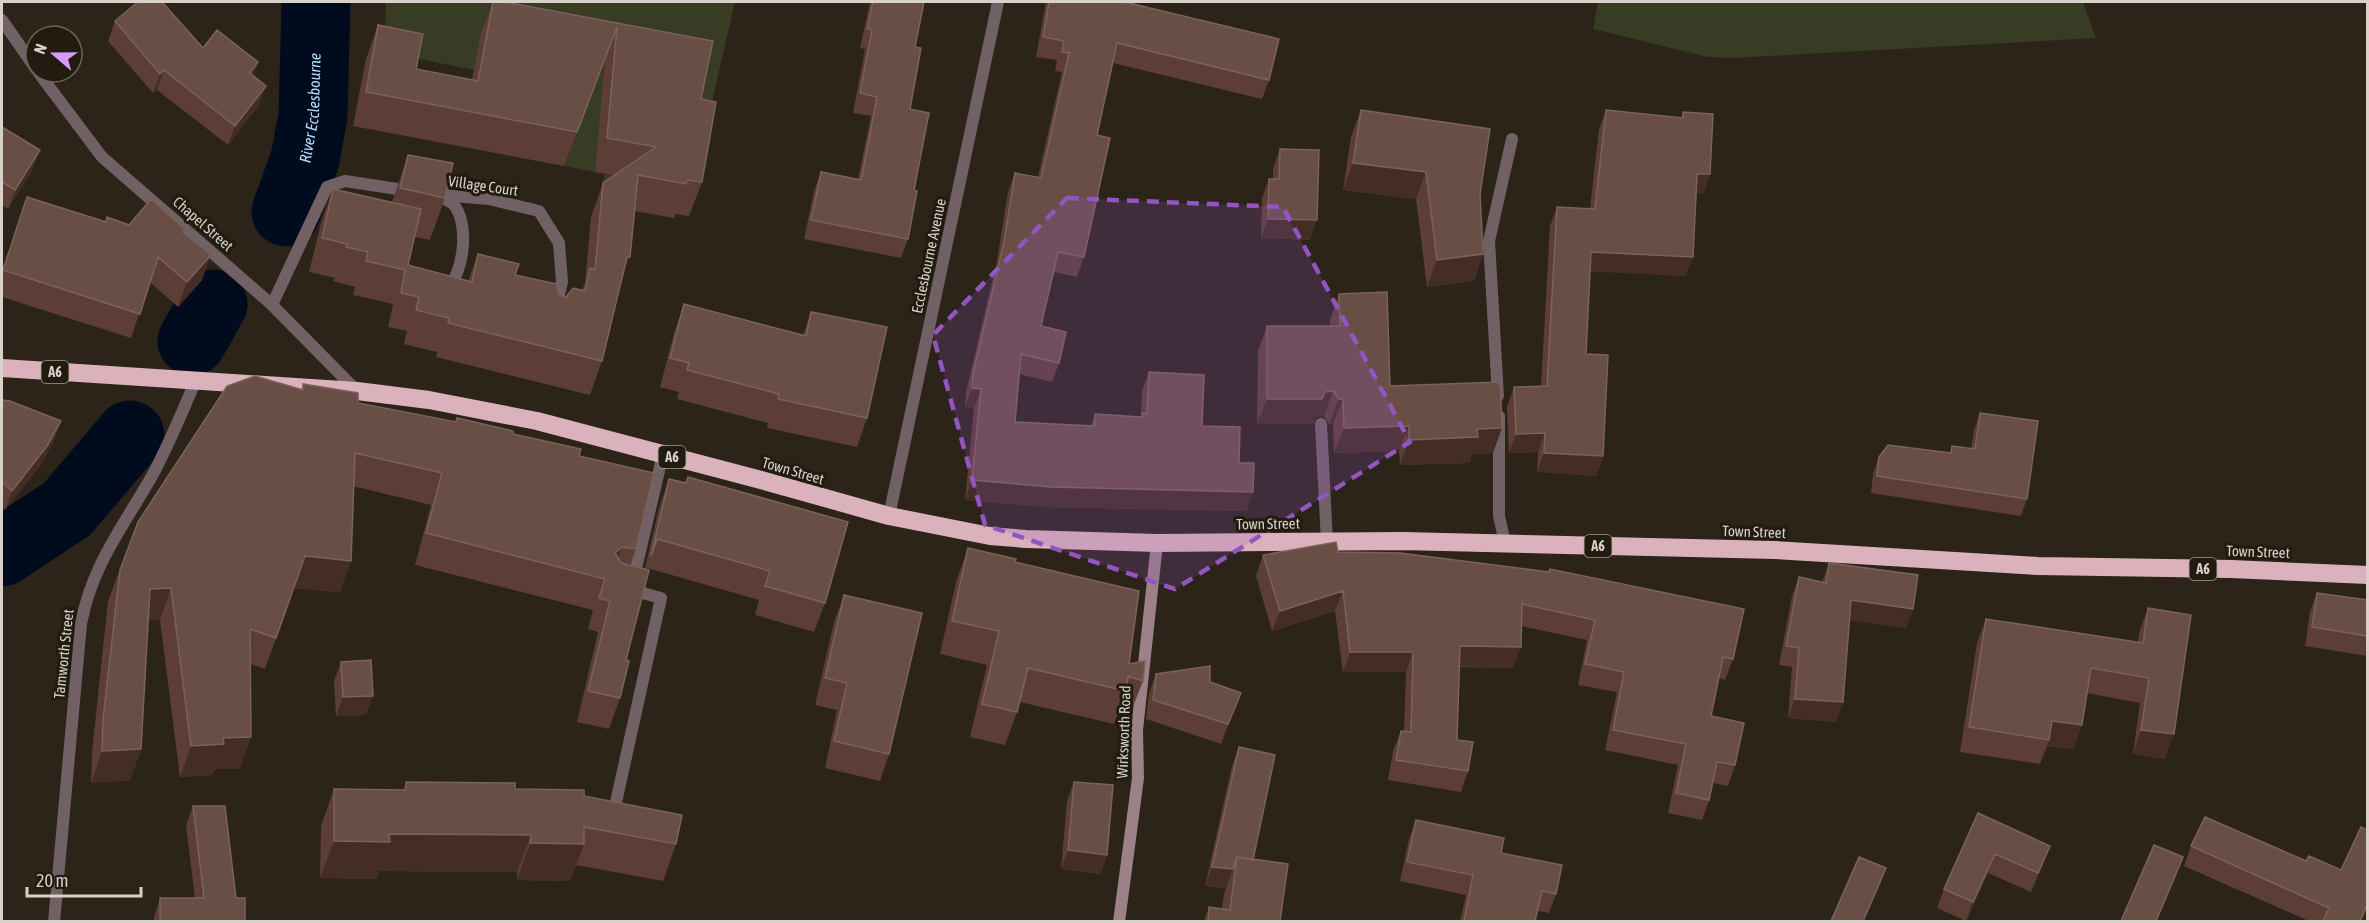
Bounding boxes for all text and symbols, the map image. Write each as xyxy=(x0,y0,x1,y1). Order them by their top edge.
north arrow xyxy=(24,24,84,84)
text: N xyxy=(30,41,50,56)
water label: River Ecclesbourne xyxy=(295,53,324,164)
street label: Village Court xyxy=(447,172,519,199)
street label: Chapel Street xyxy=(170,193,237,254)
street label: Ecclesbourne Avenue xyxy=(908,197,949,315)
road number: A6 xyxy=(42,361,68,383)
road number: A6 xyxy=(658,446,686,468)
street label: Town Street xyxy=(760,454,826,487)
street label: Town Street xyxy=(1236,514,1300,533)
street label: Town Street xyxy=(1722,522,1786,541)
road number: A6 xyxy=(1584,535,1612,557)
street label: Town Street xyxy=(2226,542,2290,561)
road number: A6 xyxy=(2190,558,2216,580)
street label: Tamworth Street xyxy=(50,608,77,700)
street label: Wirksworth Road xyxy=(1113,685,1134,779)
scale bar xyxy=(27,860,141,898)
text: 20 m xyxy=(36,870,68,891)

